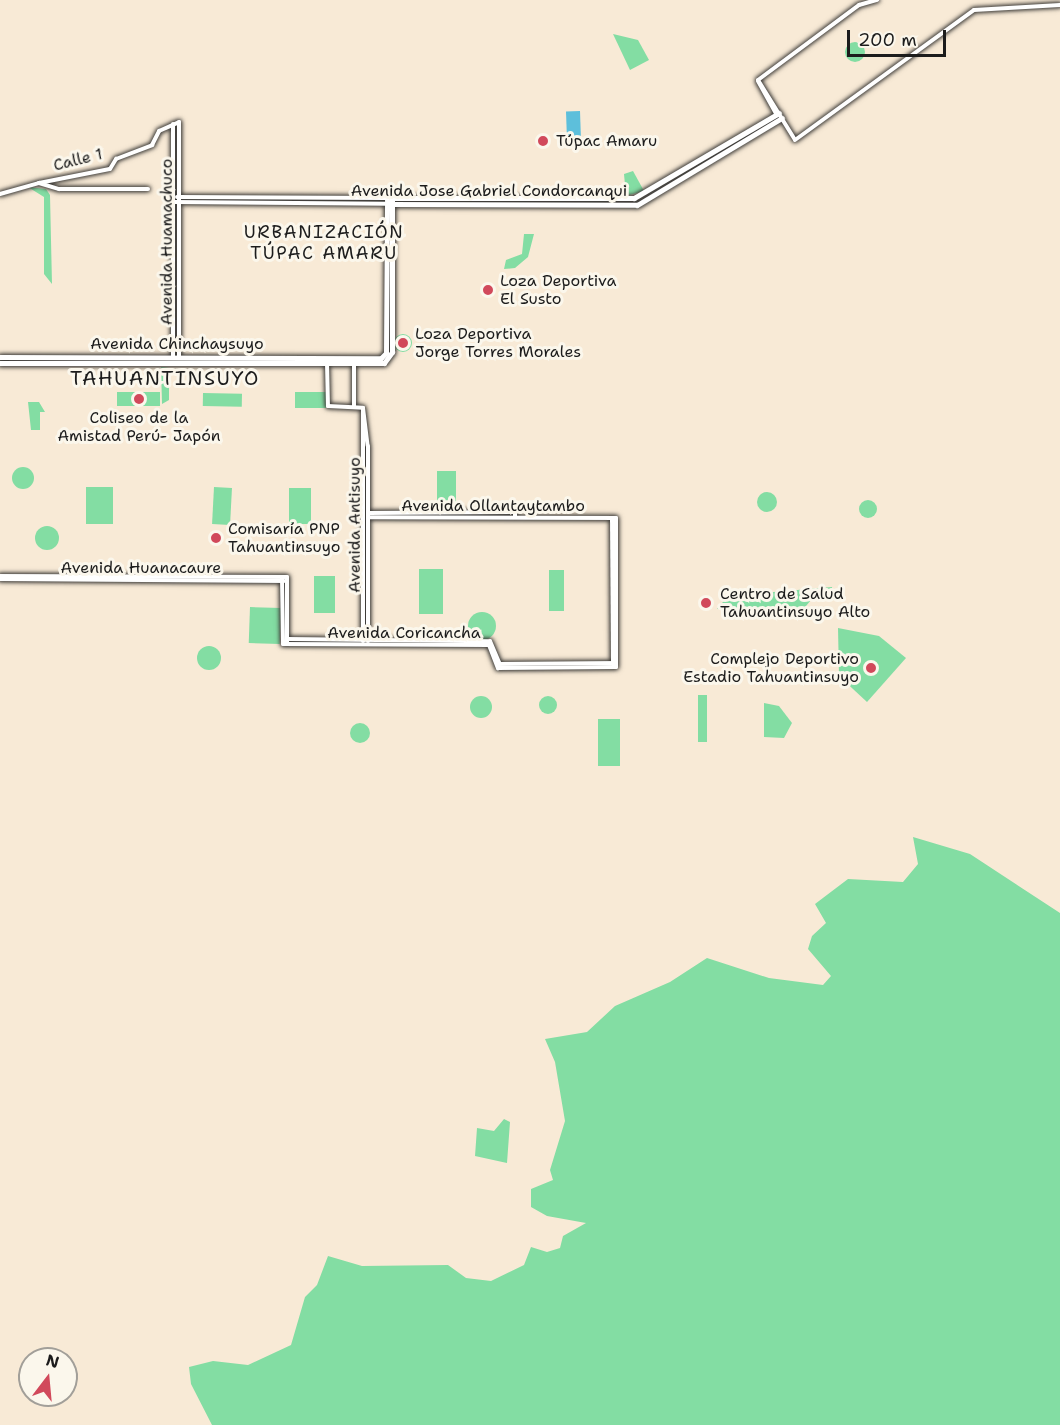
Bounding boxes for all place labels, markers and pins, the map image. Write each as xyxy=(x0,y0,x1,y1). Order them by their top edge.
place label: Túpac Amaru xyxy=(556,131,657,151)
marker: Túpac Amaru xyxy=(534,132,552,150)
place label: Loza Deportiva El Susto xyxy=(500,271,616,309)
marker: Loza Deportiva El Susto xyxy=(481,283,495,297)
place label: Loza Deportiva Jorge Torres Morales xyxy=(415,324,581,362)
marker: Loza Deportiva Jorge Torres Morales xyxy=(396,336,410,350)
marker: Coliseo de la Amistad Perú- Japón xyxy=(132,392,146,406)
place label: Coliseo de la Amistad Perú- Japón xyxy=(57,408,221,446)
place label: Comisaría PNP Tahuantinsuyo xyxy=(228,519,340,557)
marker: Comisaría PNP Tahuantinsuyo xyxy=(209,531,223,545)
place label: Centro de Salud Tahuantinsuyo Alto xyxy=(720,584,870,622)
marker: Centro de Salud Tahuantinsuyo Alto xyxy=(697,594,715,612)
place label: Complejo Deportivo Estadio Tahuantinsuyo xyxy=(683,649,859,687)
marker: Complejo Deportivo Estadio Tahuantinsuyo xyxy=(864,661,878,675)

